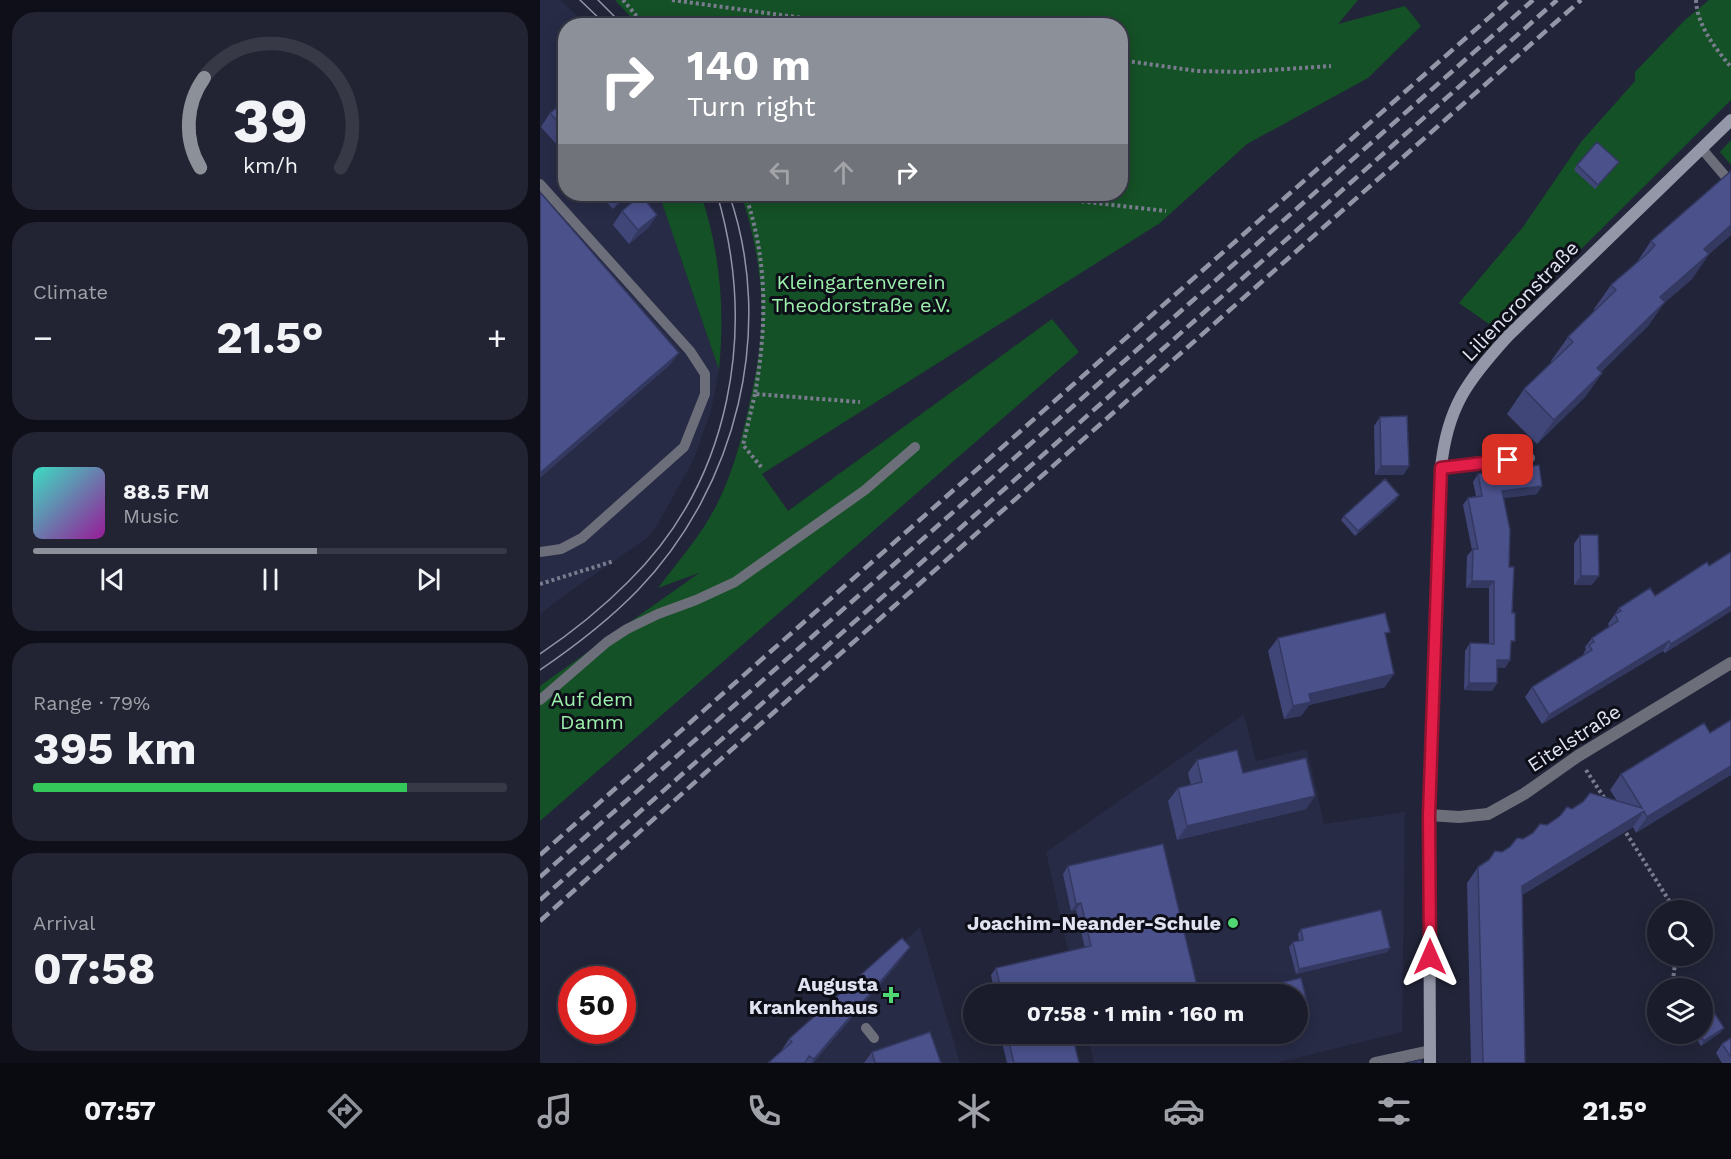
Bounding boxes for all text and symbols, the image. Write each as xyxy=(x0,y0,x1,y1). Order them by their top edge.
text: 140 m xyxy=(687,41,811,90)
icon: right xyxy=(588,42,666,120)
text: 39 xyxy=(232,84,308,157)
text: Turn right xyxy=(687,91,816,123)
text: km/h xyxy=(242,153,298,178)
icon: left xyxy=(764,156,797,189)
icon: ahead xyxy=(827,156,860,189)
icon: right xyxy=(890,156,923,189)
street label: Liliencronstraße xyxy=(1456,236,1584,366)
park label: Kleingartenverein Theodorstraße e.V. xyxy=(771,270,951,317)
text: Climate xyxy=(33,280,108,304)
text: 21.5° xyxy=(216,311,324,364)
text: − xyxy=(33,318,53,357)
text: + xyxy=(487,318,507,357)
pin xyxy=(1482,434,1533,485)
icon: arrive xyxy=(1491,443,1524,476)
text: 88.5 FM xyxy=(123,479,210,504)
text: Music xyxy=(123,504,179,528)
icon: previous xyxy=(96,563,129,596)
icon: pause xyxy=(254,563,287,596)
icon: next xyxy=(412,563,445,596)
park label: Auf dem Damm xyxy=(551,687,633,734)
text: Range · 79% xyxy=(33,691,150,715)
street label: Eitelstraße xyxy=(1523,699,1625,777)
text: 395 km xyxy=(33,722,197,775)
map controls xyxy=(1647,900,1713,1044)
button: search xyxy=(1647,900,1713,966)
text: Arrival xyxy=(33,911,95,935)
place label: Joachim-Neander-Schule xyxy=(967,911,1221,935)
marker: Joachim-Neander-Schule xyxy=(1226,916,1240,930)
position arrow xyxy=(1398,925,1462,989)
text: 07:58 xyxy=(33,942,155,995)
speed limit sign: 50 xyxy=(558,966,636,1044)
place label: Augusta Krankenhaus xyxy=(749,972,878,1019)
button: layers xyxy=(1647,978,1713,1044)
marker: Augusta Krankenhaus xyxy=(882,986,900,1004)
text: 07:58 · 1 min · 160 m xyxy=(1027,1001,1244,1026)
icon: directions xyxy=(324,1090,366,1132)
icon: music xyxy=(534,1090,576,1132)
icon: phone xyxy=(743,1090,785,1132)
icon: climate xyxy=(953,1090,995,1132)
icon: car xyxy=(1163,1090,1205,1132)
icon: filters xyxy=(1373,1090,1415,1132)
text: 07:57 xyxy=(84,1095,156,1127)
text: 21.5° xyxy=(1582,1095,1647,1127)

